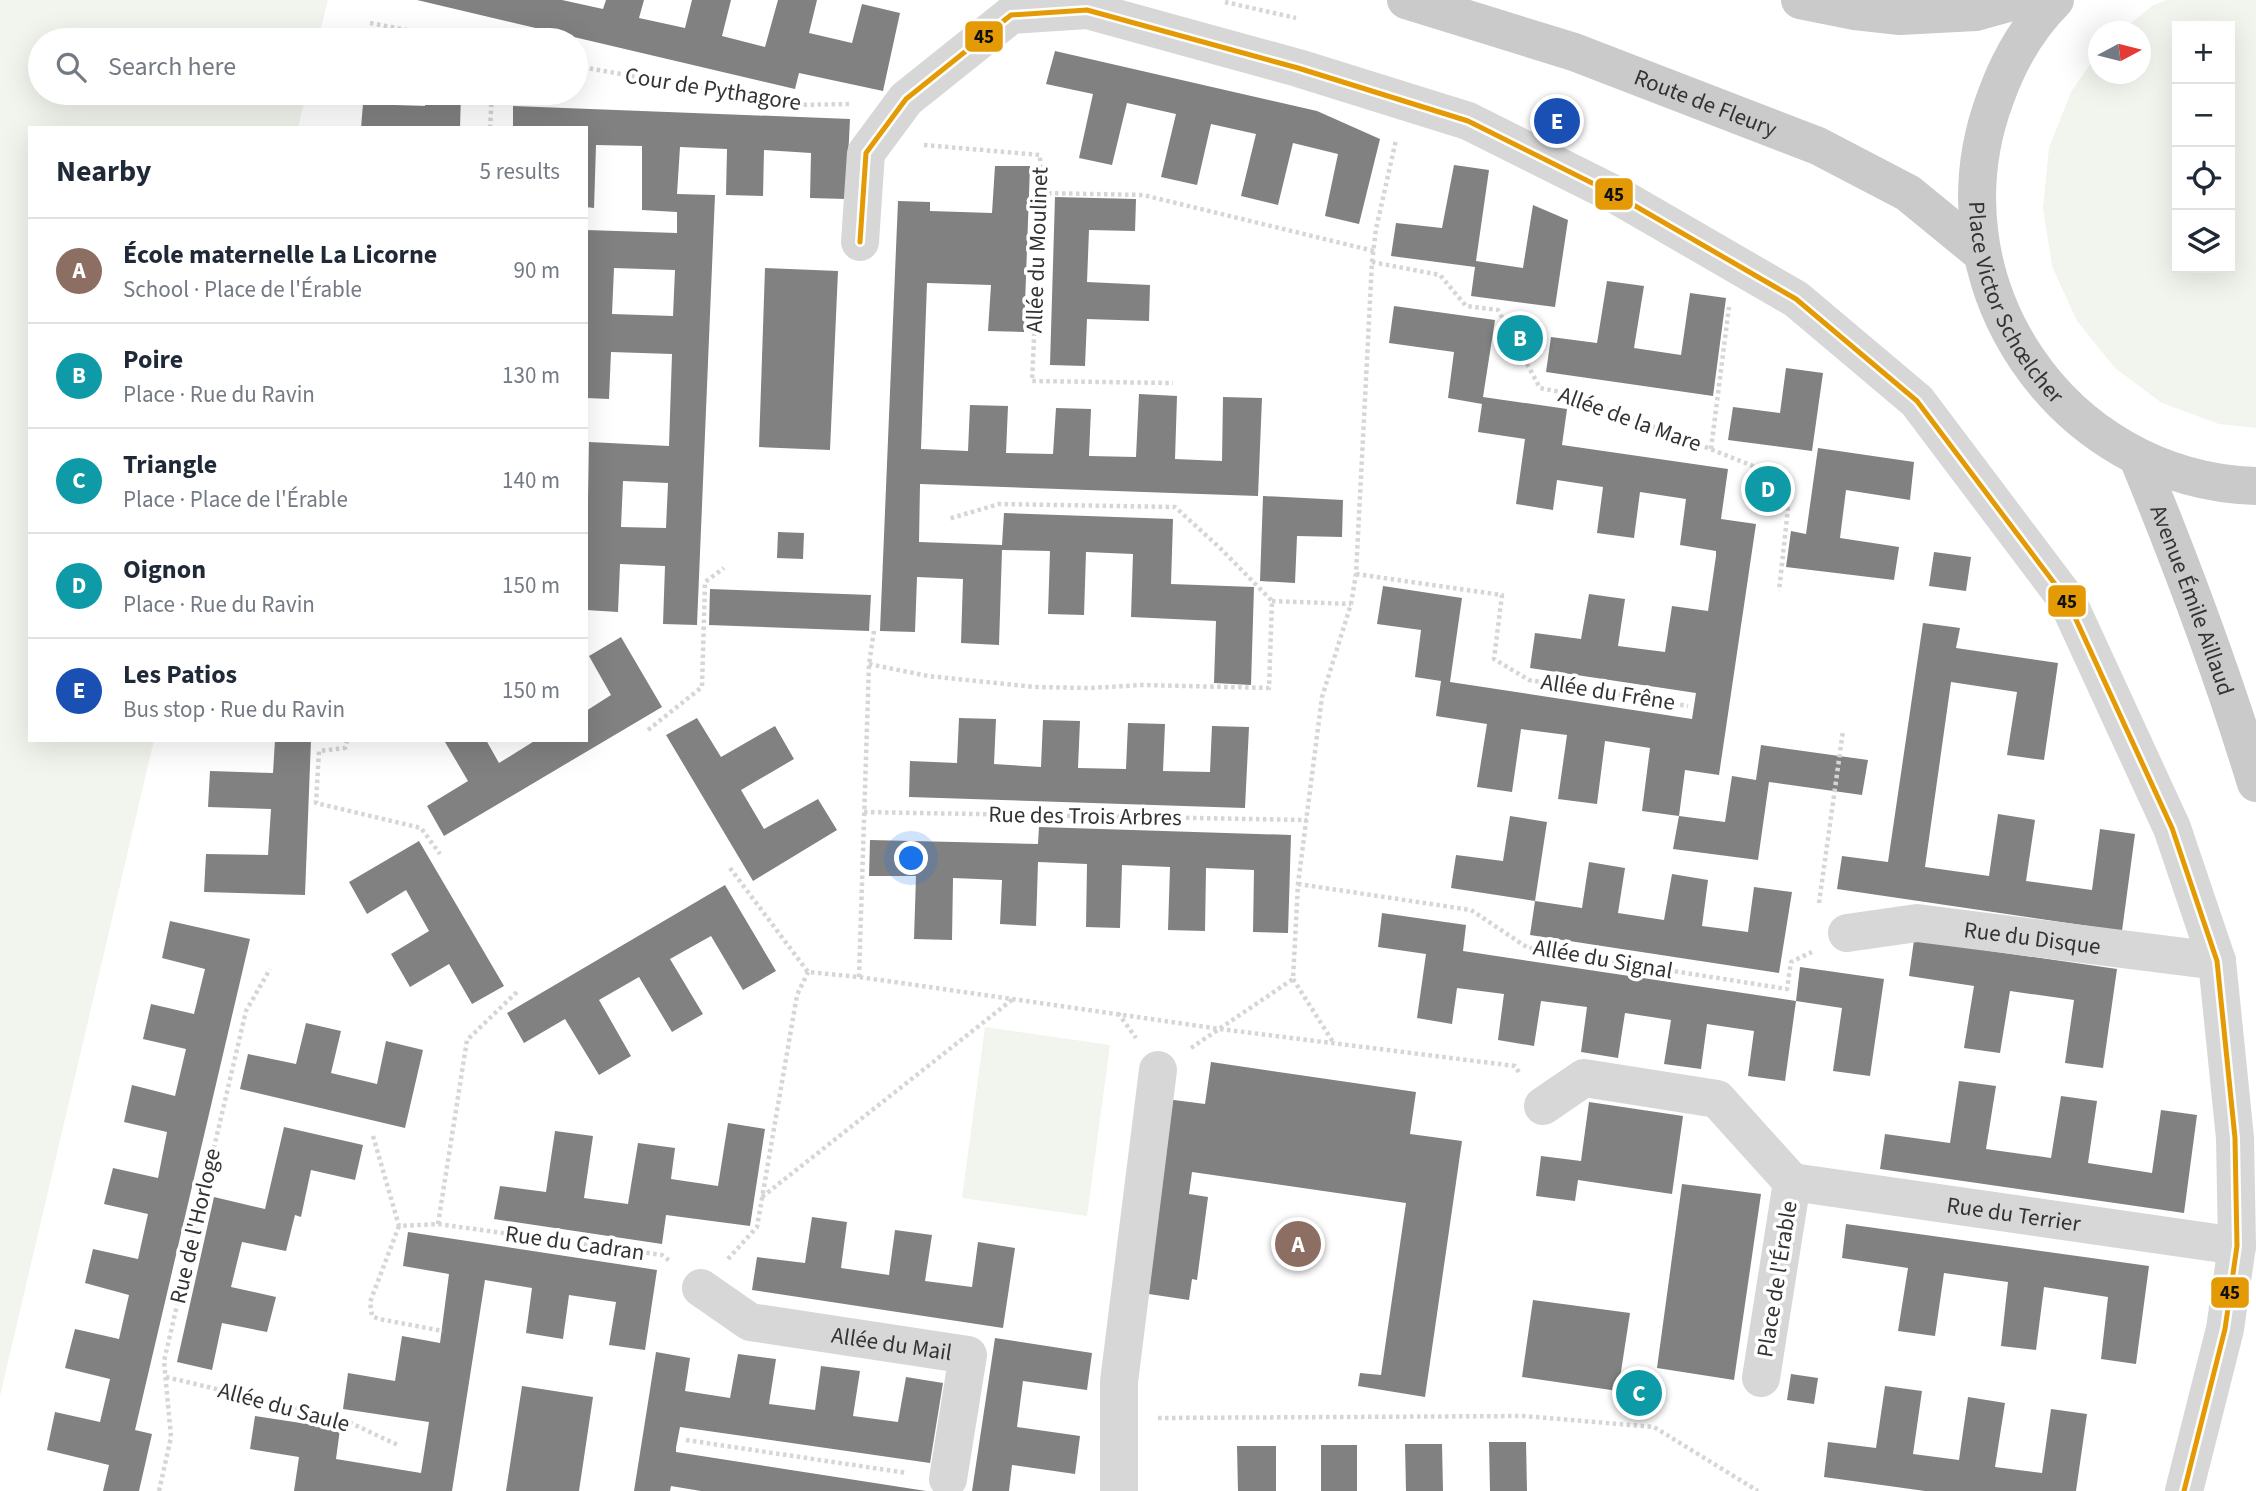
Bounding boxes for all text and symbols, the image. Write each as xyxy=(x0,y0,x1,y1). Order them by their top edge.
line badge: 45 xyxy=(964,20,1004,53)
north arrow xyxy=(2088,21,2151,84)
map controls xyxy=(2172,21,2235,273)
button: + xyxy=(2172,21,2235,84)
text: 45 xyxy=(974,24,994,51)
search box xyxy=(28,28,588,105)
icon: search xyxy=(52,48,90,86)
text: Search here xyxy=(108,48,236,85)
street label: Cour de Pythagore xyxy=(623,59,803,119)
street label: Route de Fleury xyxy=(1629,60,1782,145)
button: − xyxy=(2172,84,2235,147)
pin: E xyxy=(1534,95,1580,147)
button: locate xyxy=(2172,147,2235,210)
text: Nearby xyxy=(56,150,151,193)
text: 5 results xyxy=(480,155,560,188)
street label: Allée du Moulinet xyxy=(1018,166,1056,334)
line badge: 45 xyxy=(1594,177,1634,211)
text: 45 xyxy=(1604,182,1624,209)
street label: Place Victor Schœlcher xyxy=(1961,201,2072,411)
button: layers xyxy=(2172,210,2235,273)
text: École maternelle La Licorne xyxy=(123,236,437,273)
text: A xyxy=(72,254,86,287)
text: 90 m xyxy=(513,254,560,287)
text: School · Place de l'Érable xyxy=(123,273,362,306)
pin: B xyxy=(1497,312,1543,364)
text: Poire xyxy=(123,341,183,378)
text: B xyxy=(72,359,86,392)
text: 130 m xyxy=(502,359,560,392)
text: Place · Rue du Ravin xyxy=(123,378,315,411)
street label: Allée de la Mare xyxy=(1554,378,1706,460)
text: Triangle xyxy=(123,446,217,483)
pin: D xyxy=(1745,463,1791,515)
text: C xyxy=(72,464,86,497)
text: 140 m xyxy=(502,464,560,497)
text: Place · Place de l'Érable xyxy=(123,483,348,516)
street label: Avenue Émile Aillaud xyxy=(2142,500,2243,700)
text: Oignon xyxy=(123,551,206,588)
text: D xyxy=(72,569,86,602)
text: 150 m xyxy=(502,569,560,602)
line badge: 45 xyxy=(2047,584,2087,618)
text: Place · Rue du Ravin xyxy=(123,588,315,621)
text: 45 xyxy=(2057,589,2077,616)
text: Les Patios xyxy=(123,656,237,693)
street label: Allée du Frêne xyxy=(1538,665,1678,719)
text: E xyxy=(73,674,85,707)
text: 150 m xyxy=(502,674,560,707)
text: Bus stop · Rue du Ravin xyxy=(123,693,345,726)
street label: Rue des Trois Arbres xyxy=(988,798,1182,834)
your location xyxy=(894,841,928,875)
street label: Rue du Disque xyxy=(1962,913,2103,963)
street label: Allée du Signal xyxy=(1531,931,1675,987)
street label: Rue de l'Horloge xyxy=(161,1145,229,1307)
street label: Rue du Terrier xyxy=(1945,1188,2084,1240)
street label: Place de l'Érable xyxy=(1748,1198,1806,1360)
street label: Rue du Cadran xyxy=(503,1217,647,1269)
pin: A xyxy=(1275,1218,1321,1270)
line badge: 45 xyxy=(2210,1276,2250,1309)
text: 45 xyxy=(2220,1280,2240,1307)
street label: Allée du Mail xyxy=(829,1318,954,1369)
pin: C xyxy=(1616,1367,1662,1419)
street label: Allée du Saule xyxy=(214,1374,354,1440)

